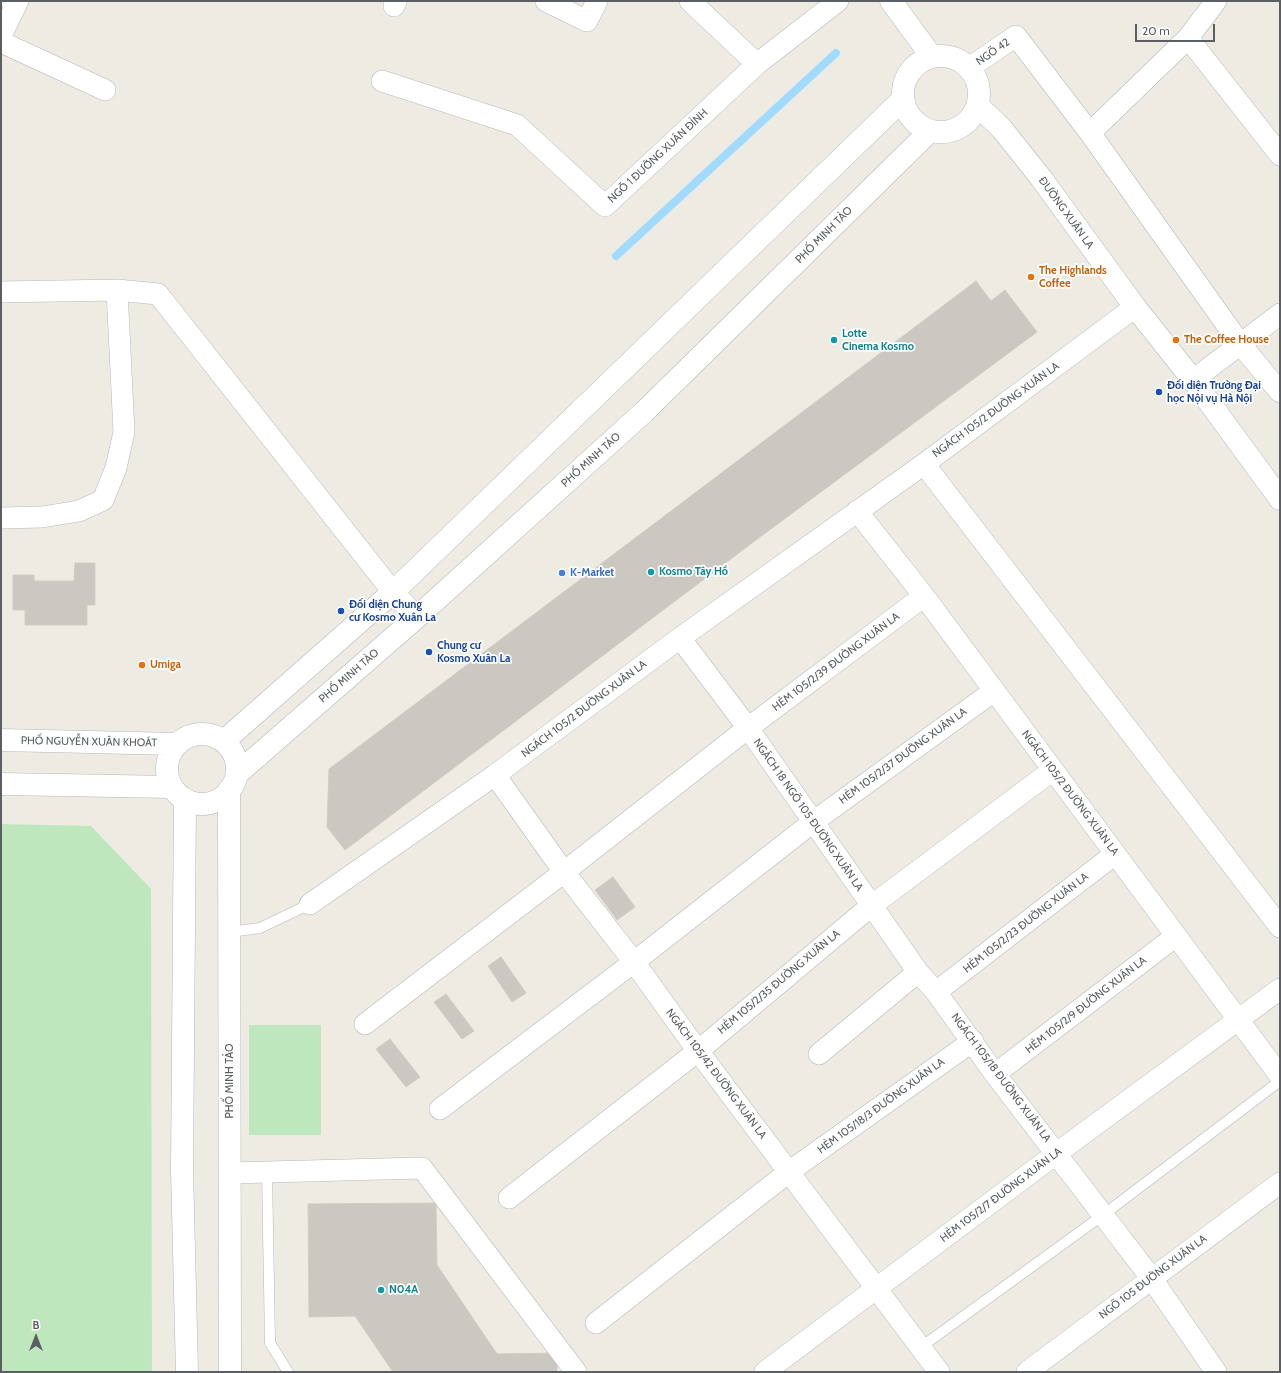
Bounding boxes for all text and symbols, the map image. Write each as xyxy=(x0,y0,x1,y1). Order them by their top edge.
scale bar xyxy=(1137,16,1217,42)
text: 20 m xyxy=(1142,23,1170,38)
street label: NGÕ 42 xyxy=(974,36,1012,68)
street label: NGÕ 1 ĐƯỜNG XUÂN ĐỈNH xyxy=(605,106,711,206)
street label: ĐƯỜNG XUÂN LA xyxy=(1035,174,1097,252)
street label: PHỐ MINH TẢO xyxy=(793,204,855,266)
place label: The Highlands Coffee xyxy=(1039,264,1107,290)
marker: The Highlands Coffee xyxy=(1026,272,1036,282)
place label: Lotte Cinema Kosmo xyxy=(842,327,914,353)
place label: The Coffee House xyxy=(1184,333,1269,347)
marker: Lotte Cinema Kosmo xyxy=(829,335,839,345)
marker: The Coffee House xyxy=(1171,335,1181,345)
street label: NGÁCH 105/2 ĐƯỜNG XUÂN LA xyxy=(930,360,1062,460)
place label: Đối diện Trường Đại học Nội vụ Hà Nội xyxy=(1167,379,1261,405)
marker: Đối diện Trường Đại học Nội vụ Hà Nội xyxy=(1154,387,1164,397)
street label: PHỐ MINH TẢO xyxy=(559,430,623,490)
place label: Kosmo Tây Hồ xyxy=(659,565,728,579)
place label: K-Market xyxy=(570,566,614,580)
marker: Kosmo Tây Hồ xyxy=(646,567,656,577)
marker: K-Market xyxy=(557,568,567,578)
place label: Đối diện Chung cư Kosmo Xuân La xyxy=(349,598,436,624)
marker: Đối diện Chung cư Kosmo Xuân La xyxy=(336,606,346,616)
street label: HẺM 105/2/39 ĐƯỜNG XUÂN LA xyxy=(770,610,902,714)
place label: Chung cư Kosmo Xuân La xyxy=(437,639,510,665)
street label: PHỐ MINH TẢO xyxy=(316,646,382,706)
marker: Chung cư Kosmo Xuân La xyxy=(424,647,434,657)
place label: Umiga xyxy=(150,658,181,672)
street label: NGÁCH 105/2 ĐƯỜNG XUÂN LA xyxy=(519,658,649,760)
marker: Umiga xyxy=(137,660,147,670)
street label: HẺM 105/2/37 ĐƯỜNG XUÂN LA xyxy=(836,705,970,807)
street label: NGÁCH 105/2 ĐƯỜNG XUÂN LA xyxy=(1019,728,1121,858)
street label: PHỐ NGUYỄN XUÂN KHOÁT xyxy=(21,734,157,750)
street label: NGÁCH 18 NGÕ 105 ĐƯỜNG XUÂN LA xyxy=(750,736,866,894)
street label: HẺM 105/2/23 ĐƯỜNG XUÂN LA xyxy=(961,870,1091,976)
street label: HẺM 105/2/35 ĐƯỜNG XUÂN LA xyxy=(715,927,843,1037)
street label: HẺM 105/2/9 ĐƯỜNG XUÂN LA xyxy=(1023,954,1149,1056)
street label: NGÁCH 105/42 ĐƯỜNG XUÂN LA xyxy=(663,1006,769,1142)
street label: NGÁCH 105/18 ĐƯỜNG XUÂN LA xyxy=(948,1011,1054,1145)
street label: PHỐ MINH TẢO xyxy=(223,1043,237,1119)
street label: HẺM 105/18/3 ĐƯỜNG XUÂN LA xyxy=(815,1055,947,1157)
street label: HẺM 105/2/7 ĐƯỜNG XUÂN LA xyxy=(938,1145,1064,1245)
street label: NGÕ 105 ĐƯỜNG XUÂN LA xyxy=(1097,1232,1209,1322)
place label: N04A xyxy=(389,1283,418,1297)
marker: N04A xyxy=(376,1285,386,1295)
north arrow xyxy=(16,1317,56,1357)
text: B xyxy=(33,1318,39,1332)

